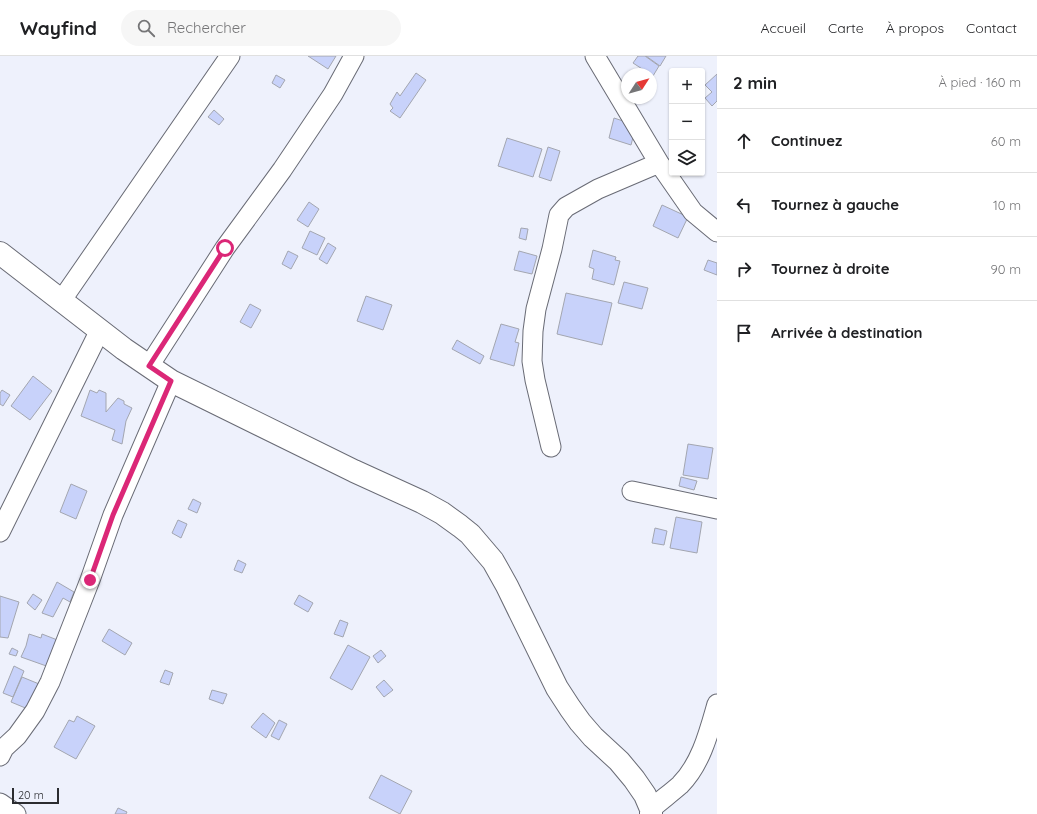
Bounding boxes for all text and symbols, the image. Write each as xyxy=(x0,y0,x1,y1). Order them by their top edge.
search box xyxy=(121,10,401,46)
text: Wayfind xyxy=(20,16,97,40)
icon: search xyxy=(135,17,157,39)
text: Rechercher xyxy=(167,18,246,37)
text: Accueil xyxy=(760,19,806,37)
text: Carte xyxy=(828,19,864,37)
text: À propos xyxy=(886,19,944,37)
text: Contact xyxy=(966,19,1017,37)
north arrow xyxy=(621,68,657,104)
map controls xyxy=(669,68,705,176)
button: + xyxy=(669,68,705,104)
text: 2 min xyxy=(733,72,777,93)
text: À pied · 160 m xyxy=(939,74,1021,90)
button: − xyxy=(669,104,705,140)
icon: ahead xyxy=(733,130,755,152)
text: Continuez xyxy=(771,131,842,150)
text: 60 m xyxy=(991,133,1021,149)
button: layers xyxy=(669,140,705,176)
icon: left xyxy=(733,194,755,216)
text: Tournez à gauche xyxy=(771,195,899,214)
text: 10 m xyxy=(993,197,1021,213)
route start xyxy=(216,239,234,257)
icon: right xyxy=(733,258,755,280)
text: Tournez à droite xyxy=(771,259,890,278)
text: 90 m xyxy=(991,261,1021,277)
icon: arrive xyxy=(733,322,755,344)
text: Arrivée à destination xyxy=(771,323,923,342)
route end xyxy=(81,571,99,589)
scale bar xyxy=(12,786,59,805)
text: 20 m xyxy=(18,788,44,802)

